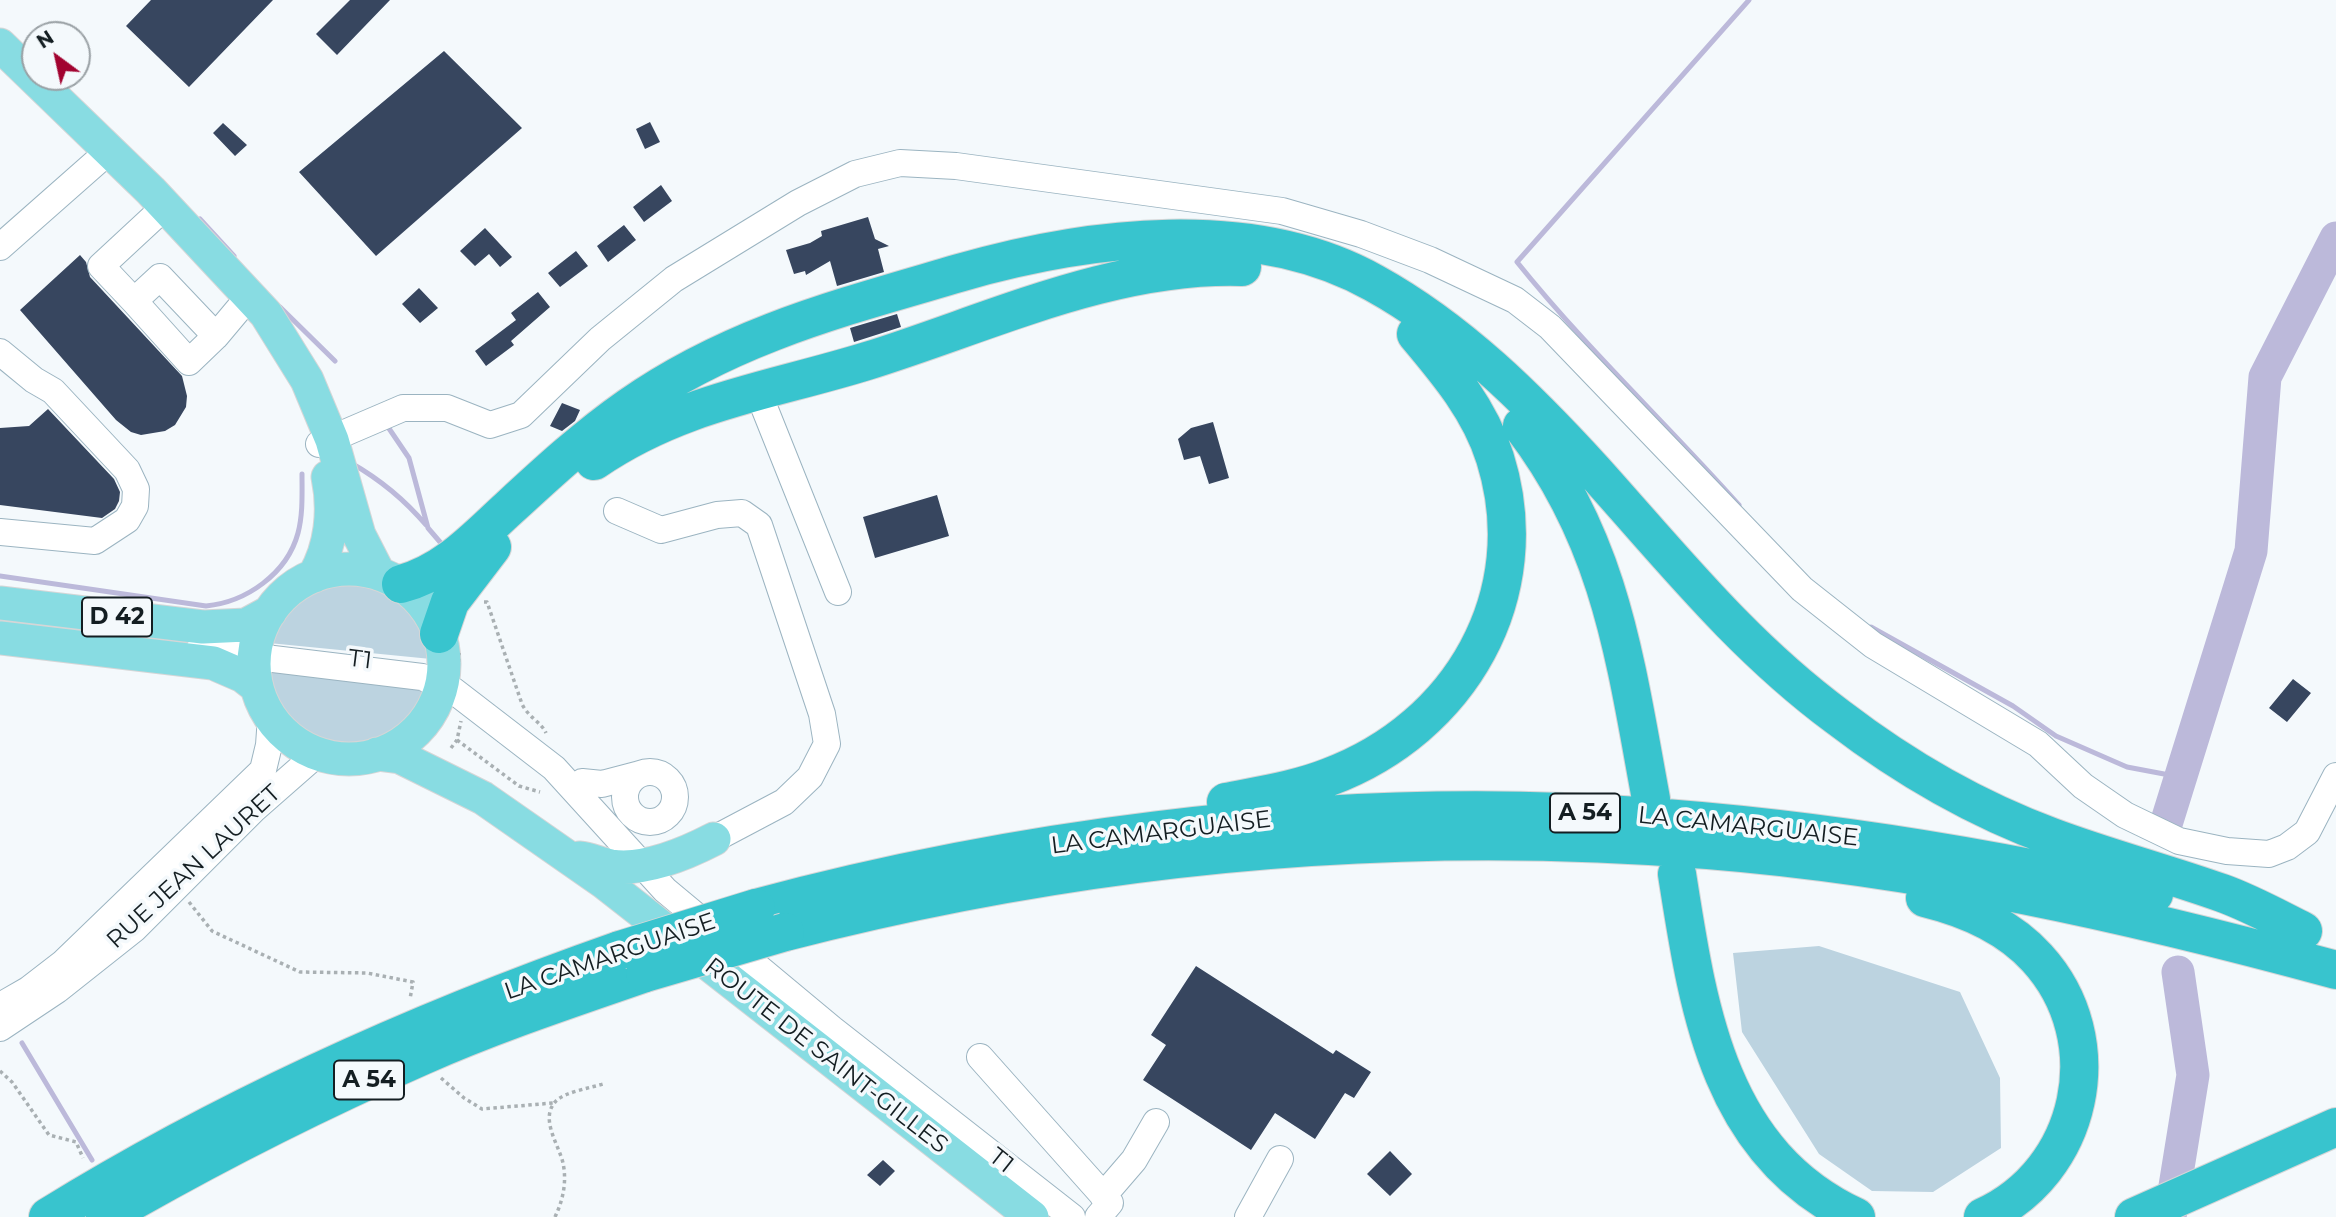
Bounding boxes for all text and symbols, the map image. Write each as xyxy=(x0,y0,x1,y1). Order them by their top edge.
north arrow xyxy=(21,21,91,91)
text: N xyxy=(33,26,58,53)
road number: D 42 xyxy=(82,597,152,636)
street label: T1 xyxy=(347,644,373,676)
street label: RUE JEAN LAURET xyxy=(101,779,287,955)
road number: A 54 xyxy=(1550,793,1620,832)
street label: LA CAMARGUAISE xyxy=(1636,801,1860,853)
street label: LA CAMARGUAISE xyxy=(1049,805,1273,861)
street label: LA CAMARGUAISE xyxy=(501,907,719,1007)
street label: ROUTE DE SAINT-GILLES xyxy=(699,952,953,1160)
road number: A 54 xyxy=(334,1060,404,1100)
street label: T1 xyxy=(983,1142,1019,1180)

